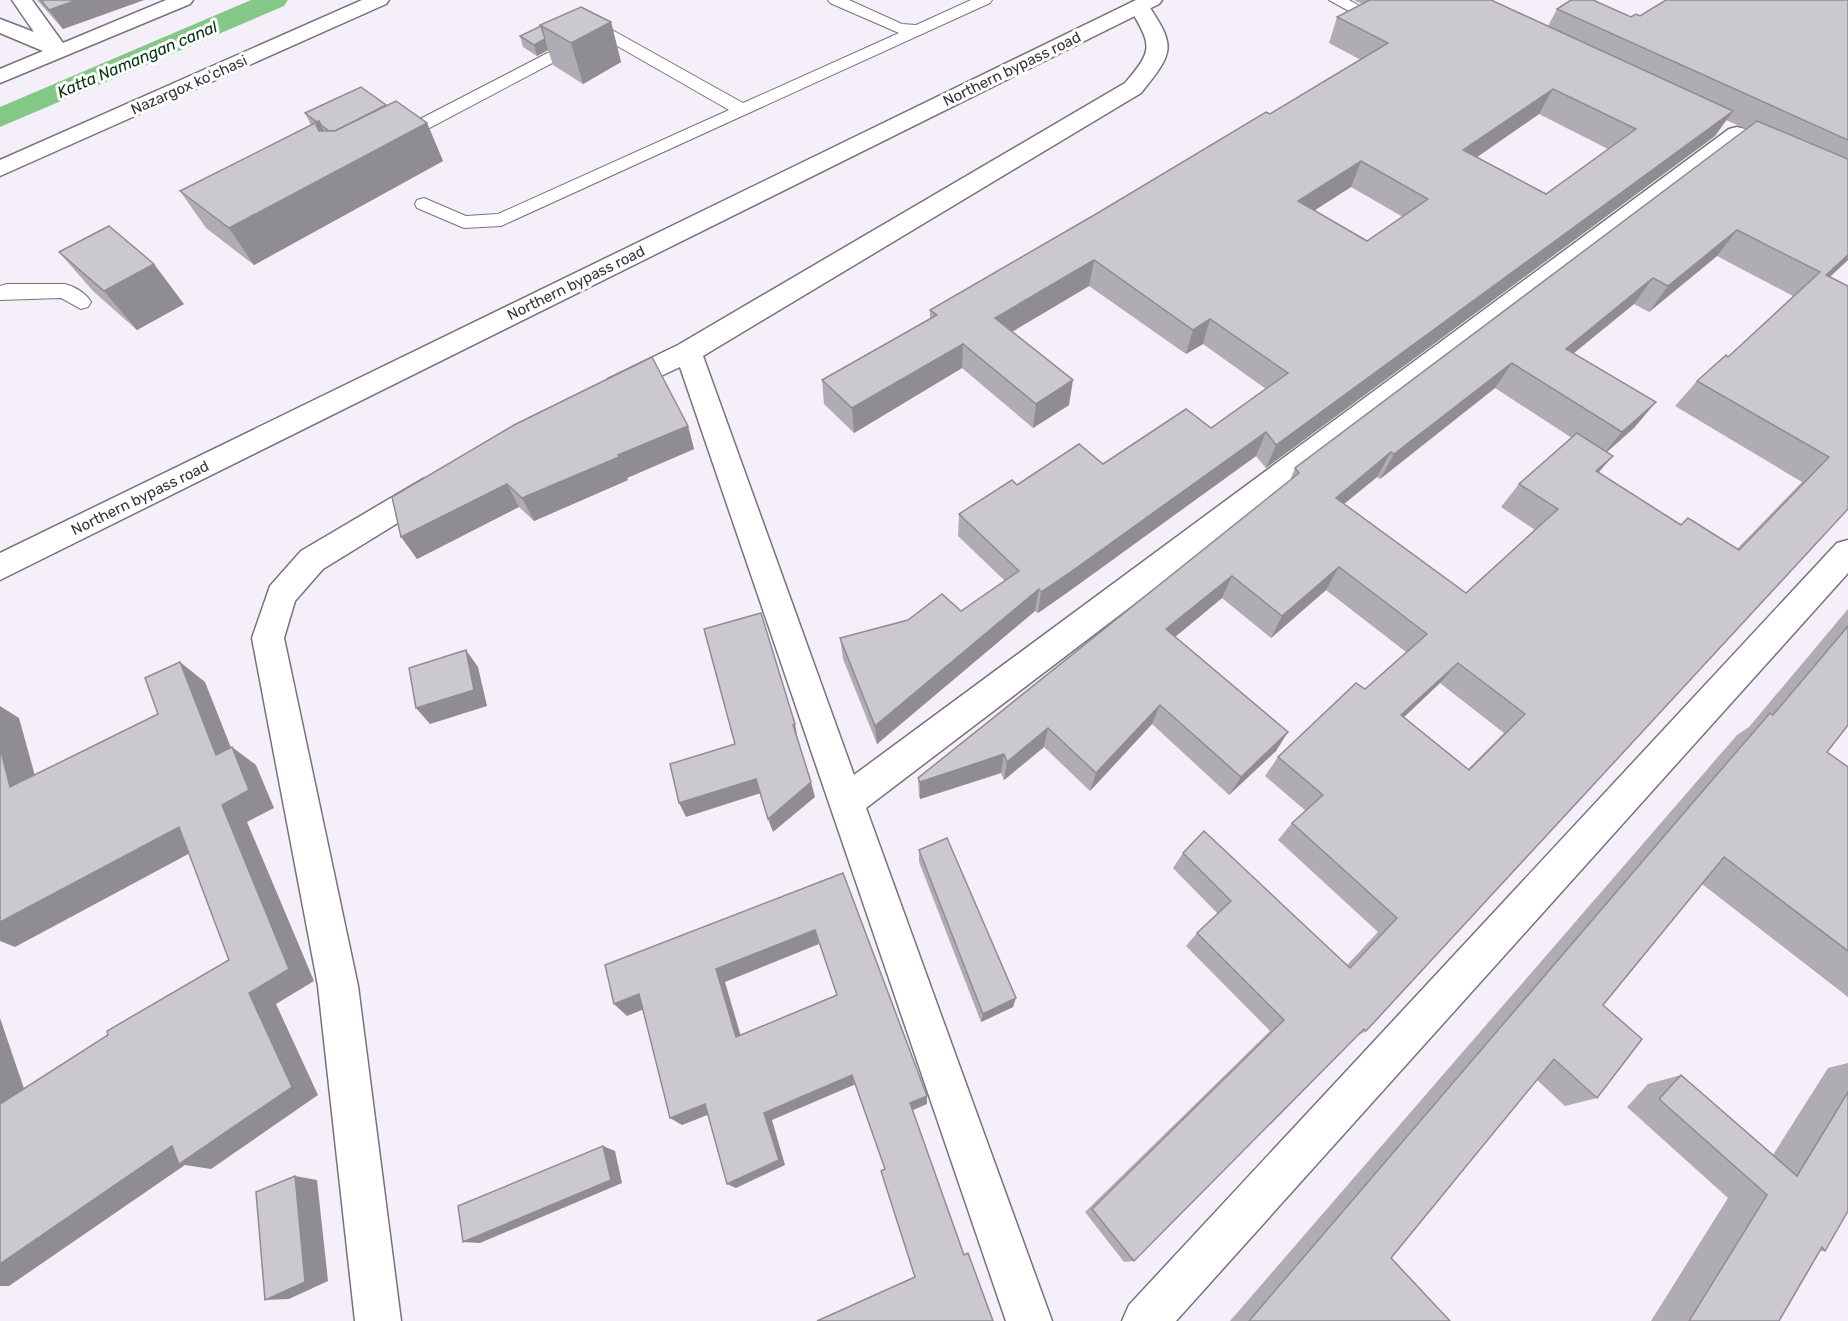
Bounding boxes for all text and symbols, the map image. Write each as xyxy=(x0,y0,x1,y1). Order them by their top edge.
water label: Katta Namangan canal xyxy=(54,17,221,102)
street label: Northern bypass road xyxy=(940,28,1084,110)
street label: Nazargox koʻchasi xyxy=(128,51,250,119)
street label: Northern bypass road xyxy=(504,242,648,324)
street label: Northern bypass road xyxy=(68,457,212,539)

